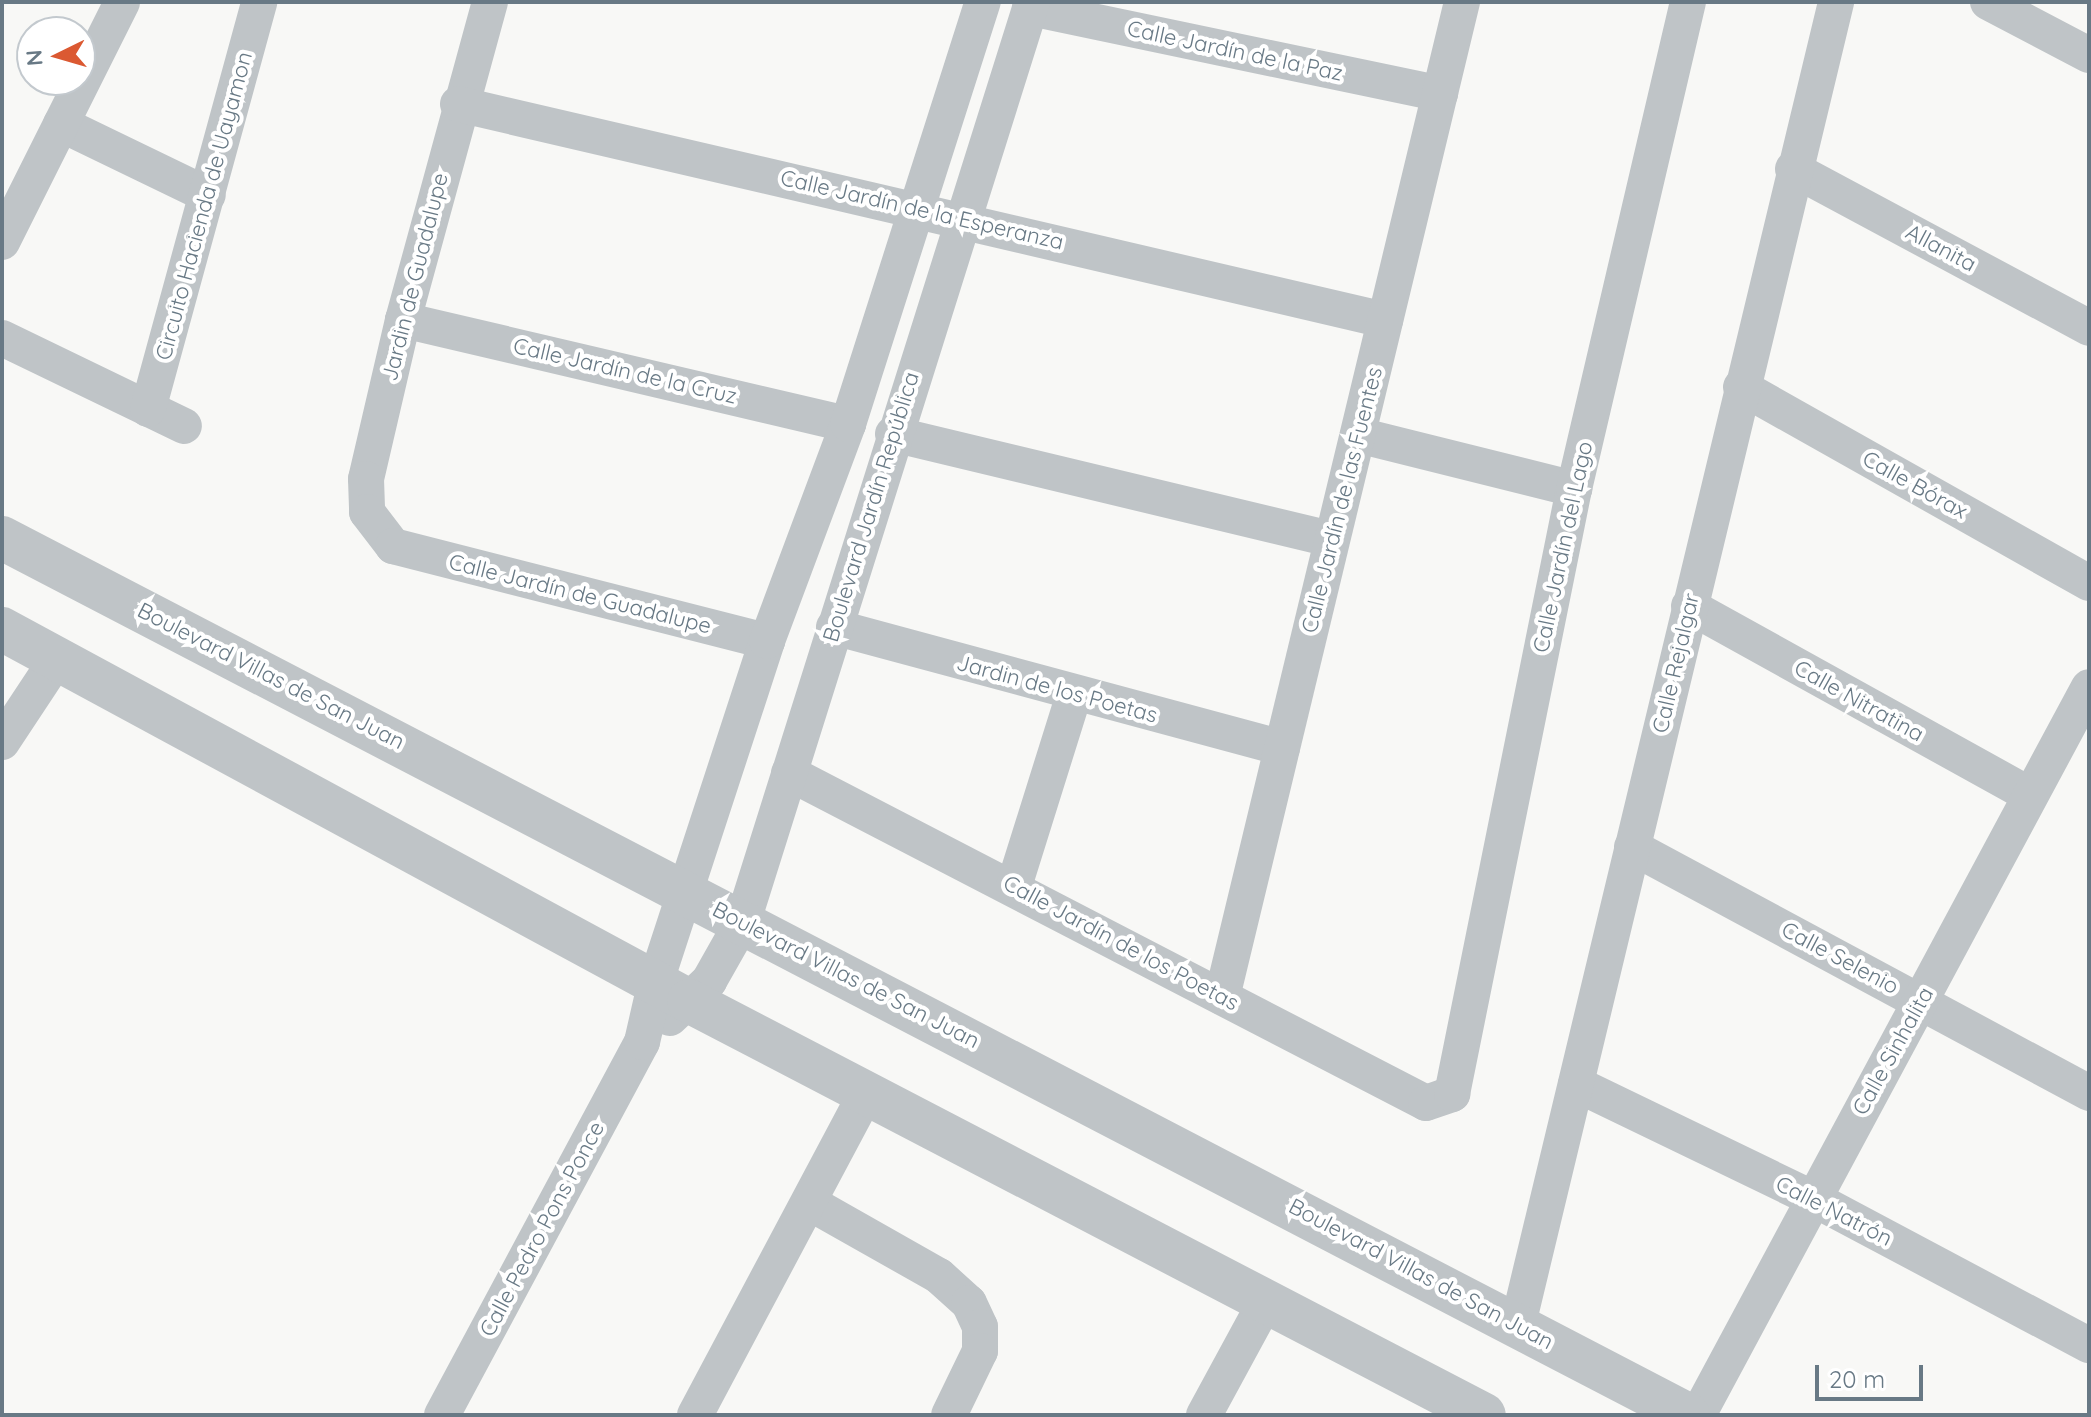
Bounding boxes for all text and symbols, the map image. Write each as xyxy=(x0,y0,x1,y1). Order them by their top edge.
street label: Calle Jardín de la Paz xyxy=(1125,15,1345,87)
north arrow xyxy=(16,16,96,96)
text: N xyxy=(19,49,49,67)
street label: Circuito Hacienda de Uayamon xyxy=(150,49,258,363)
street label: Calle Jardín de la Esperanza xyxy=(778,165,1066,255)
street label: Jardin de Guadalupe xyxy=(376,170,454,384)
street label: Allanita xyxy=(1901,219,1981,277)
street label: Calle Jardín de la Cruz xyxy=(511,332,739,410)
street label: Calle Jardín de las Fuentes xyxy=(1296,364,1388,636)
street label: Boulevard Jardín República xyxy=(817,369,925,645)
street label: Calle Jardín del Lago xyxy=(1528,439,1598,655)
street label: Calle Bórax xyxy=(1858,445,1972,525)
street label: Calle Jardín de Guadalupe xyxy=(446,549,714,639)
street label: Calle Rejalgar xyxy=(1647,591,1705,735)
street label: Boulevard Villas de San Juan xyxy=(133,597,409,755)
street label: Jardin de los Poetas xyxy=(954,650,1160,728)
street label: Calle Nitratina xyxy=(1790,655,1928,747)
street label: Calle Jardín de los Poetas xyxy=(999,870,1243,1016)
street label: Boulevard Villas de San Juan xyxy=(708,896,984,1054)
street label: Calle Selenio xyxy=(1777,916,1903,1000)
street label: Calle Sinhalita xyxy=(1847,982,1939,1120)
street label: Calle Pedro Pons Ponce xyxy=(474,1117,610,1341)
street label: Calle Natrón xyxy=(1771,1170,1897,1252)
street label: Boulevard Villas de San Juan xyxy=(1284,1193,1558,1355)
scale bar xyxy=(1819,1349,1927,1399)
text: 20 m xyxy=(1829,1364,1885,1394)

